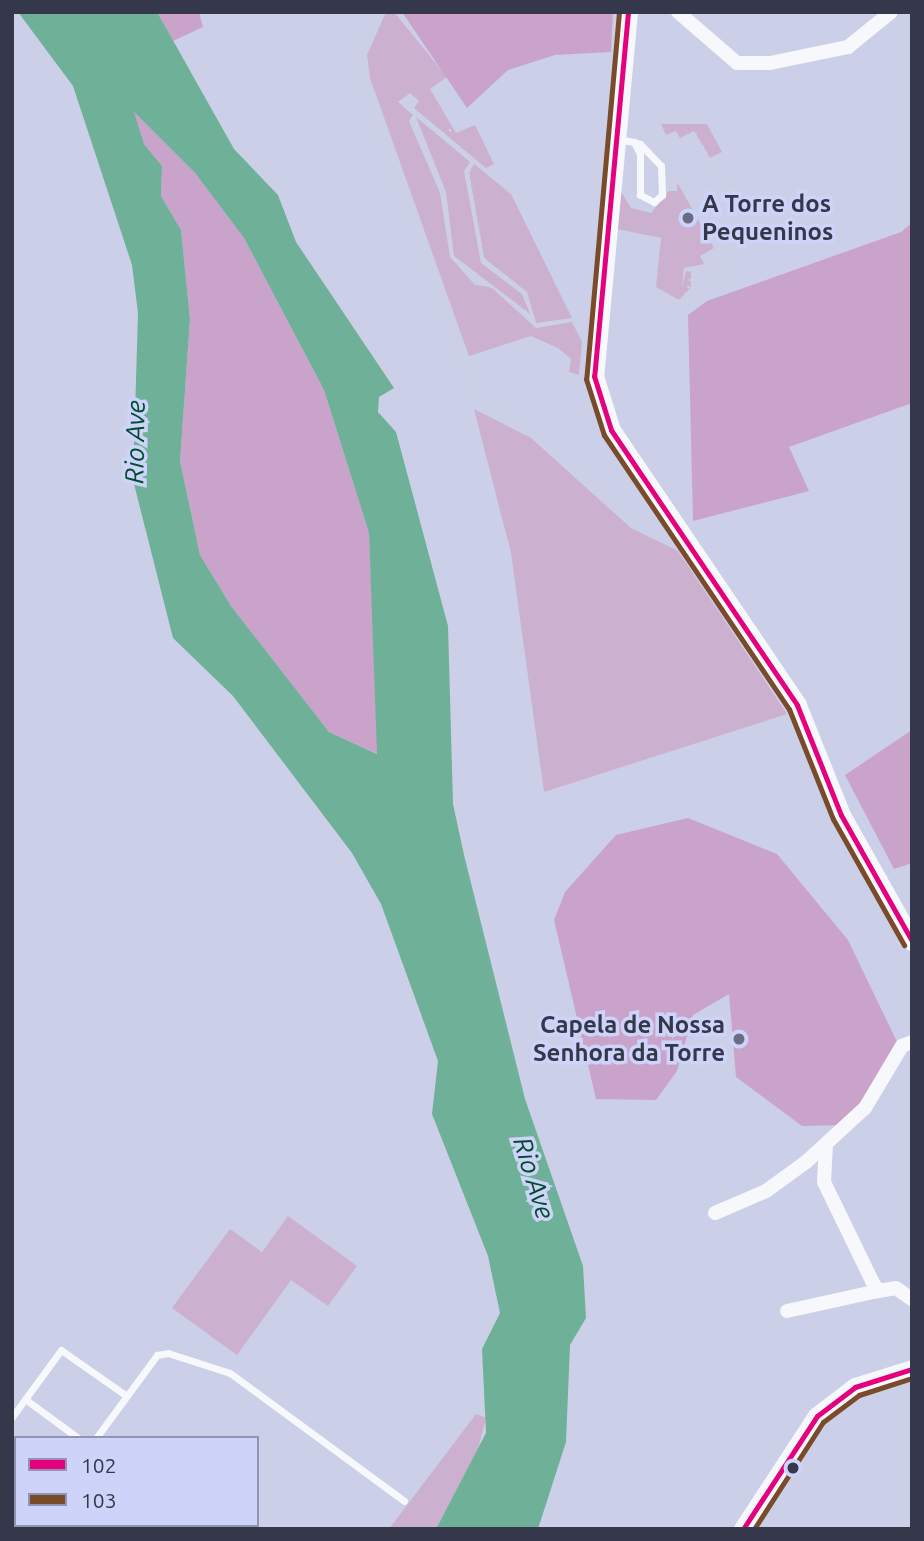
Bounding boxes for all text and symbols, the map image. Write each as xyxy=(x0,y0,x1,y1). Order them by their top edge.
place label: A Torre dos Pequeninos xyxy=(702,190,833,246)
marker: A Torre dos Pequeninos xyxy=(680,210,696,226)
water label: Rio Ave xyxy=(119,400,151,484)
place label: Capela de Nossa Senhora da Torre xyxy=(533,1011,725,1067)
marker: Capela de Nossa Senhora da Torre xyxy=(731,1031,747,1047)
water label: Rio Ave xyxy=(507,1133,561,1223)
legend xyxy=(14,1436,259,1527)
text: 102 xyxy=(81,1453,117,1477)
unlabelled marker xyxy=(786,1461,800,1475)
text: 103 xyxy=(81,1488,117,1512)

